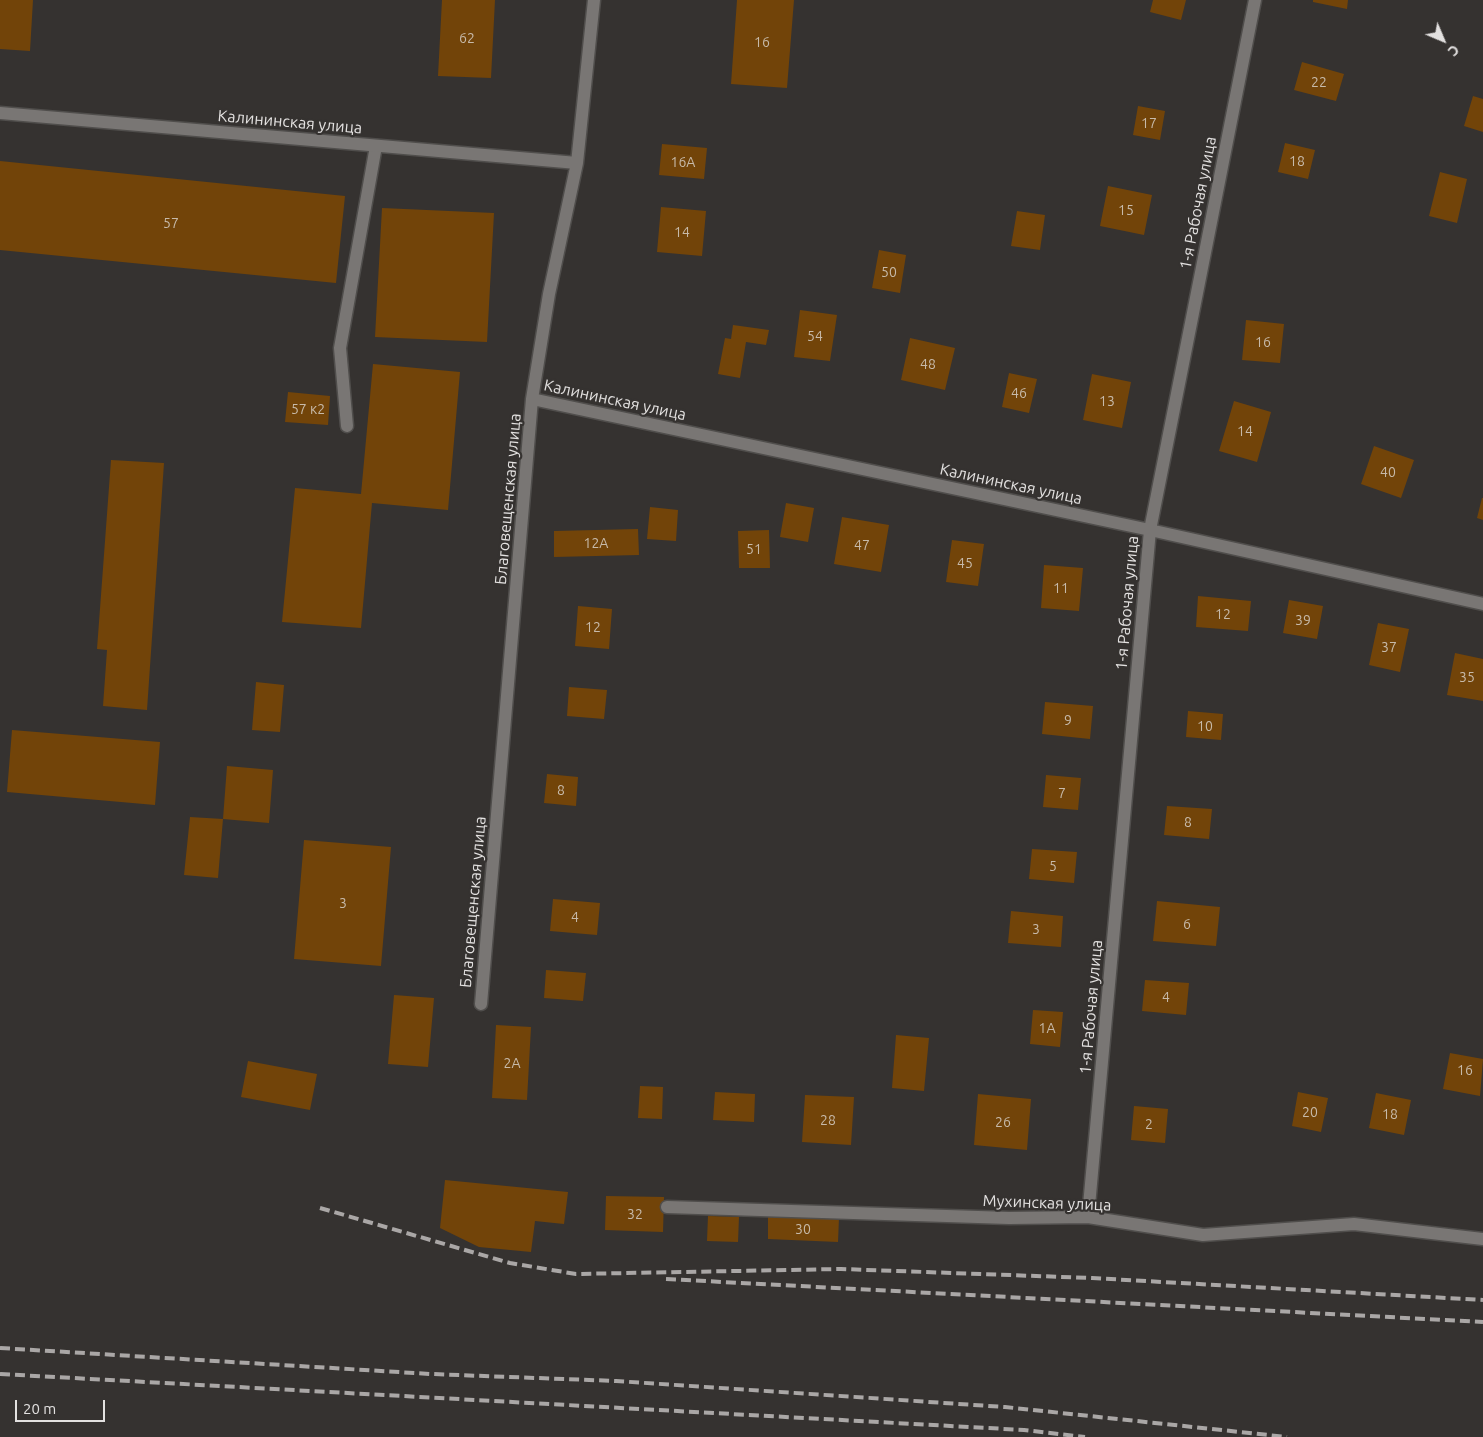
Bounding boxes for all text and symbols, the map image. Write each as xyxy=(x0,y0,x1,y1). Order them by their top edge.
north arrow xyxy=(1418,15,1468,65)
house number: 62 xyxy=(459,30,475,46)
house number: 16 xyxy=(754,34,770,50)
text: С xyxy=(1445,42,1462,59)
house number: 22 xyxy=(1311,74,1327,90)
street label: Калининская улица xyxy=(217,106,363,138)
house number: 17 xyxy=(1141,115,1157,131)
street label: 1-я Рабочая улица xyxy=(1176,135,1220,271)
house number: 18 xyxy=(1289,153,1305,169)
house number: 16А xyxy=(671,154,695,170)
house number: 15 xyxy=(1118,202,1134,218)
house number: 57 xyxy=(163,215,179,231)
house number: 14 xyxy=(674,224,690,240)
house number: 50 xyxy=(881,264,897,280)
house number: 54 xyxy=(807,328,823,344)
house number: 16 xyxy=(1255,334,1271,350)
house number: 48 xyxy=(920,356,936,372)
street label: Калининская улица xyxy=(542,376,688,424)
house number: 46 xyxy=(1011,385,1027,401)
house number: 13 xyxy=(1099,393,1115,409)
house number: 57 к2 xyxy=(291,401,325,417)
street label: Благовещенская улица xyxy=(491,412,525,586)
house number: 14 xyxy=(1237,423,1253,439)
street label: Калининская улица xyxy=(938,460,1084,508)
house number: 40 xyxy=(1380,464,1396,480)
house number: 12А xyxy=(584,535,608,551)
street label: 1-я Рабочая улица xyxy=(1112,535,1142,671)
house number: 47 xyxy=(854,537,870,553)
house number: 51 xyxy=(746,541,762,557)
house number: 45 xyxy=(957,555,973,571)
house number: 11 xyxy=(1053,580,1069,596)
house number: 12 xyxy=(1215,606,1231,622)
house number: 39 xyxy=(1295,612,1311,628)
house number: 12 xyxy=(585,619,601,635)
house number: 37 xyxy=(1381,639,1397,655)
house number: 35 xyxy=(1459,669,1475,685)
house number: 9 xyxy=(1064,712,1072,728)
house number: 10 xyxy=(1197,718,1213,734)
house number: 8 xyxy=(557,782,565,798)
house number: 7 xyxy=(1058,785,1066,801)
house number: 8 xyxy=(1184,814,1192,830)
street label: Благовещенская улица xyxy=(456,815,490,989)
house number: 5 xyxy=(1049,858,1057,874)
house number: 3 xyxy=(339,895,347,911)
house number: 4 xyxy=(571,909,579,925)
house number: 6 xyxy=(1183,916,1191,932)
house number: 3 xyxy=(1032,921,1040,937)
street label: 1-я Рабочая улица xyxy=(1076,939,1106,1075)
house number: 4 xyxy=(1162,989,1170,1005)
house number: 1А xyxy=(1039,1020,1055,1036)
house number: 2А xyxy=(504,1055,520,1071)
house number: 16 xyxy=(1457,1062,1473,1078)
house number: 20 xyxy=(1302,1104,1318,1120)
house number: 18 xyxy=(1382,1106,1398,1122)
house number: 28 xyxy=(820,1112,836,1128)
house number: 26 xyxy=(995,1114,1011,1130)
house number: 2 xyxy=(1145,1116,1153,1132)
street label: Мухинская улица xyxy=(982,1191,1112,1215)
house number: 32 xyxy=(627,1206,643,1222)
house number: 30 xyxy=(795,1221,811,1237)
scale bar xyxy=(18,1390,108,1422)
text: 20 m xyxy=(23,1400,56,1417)

